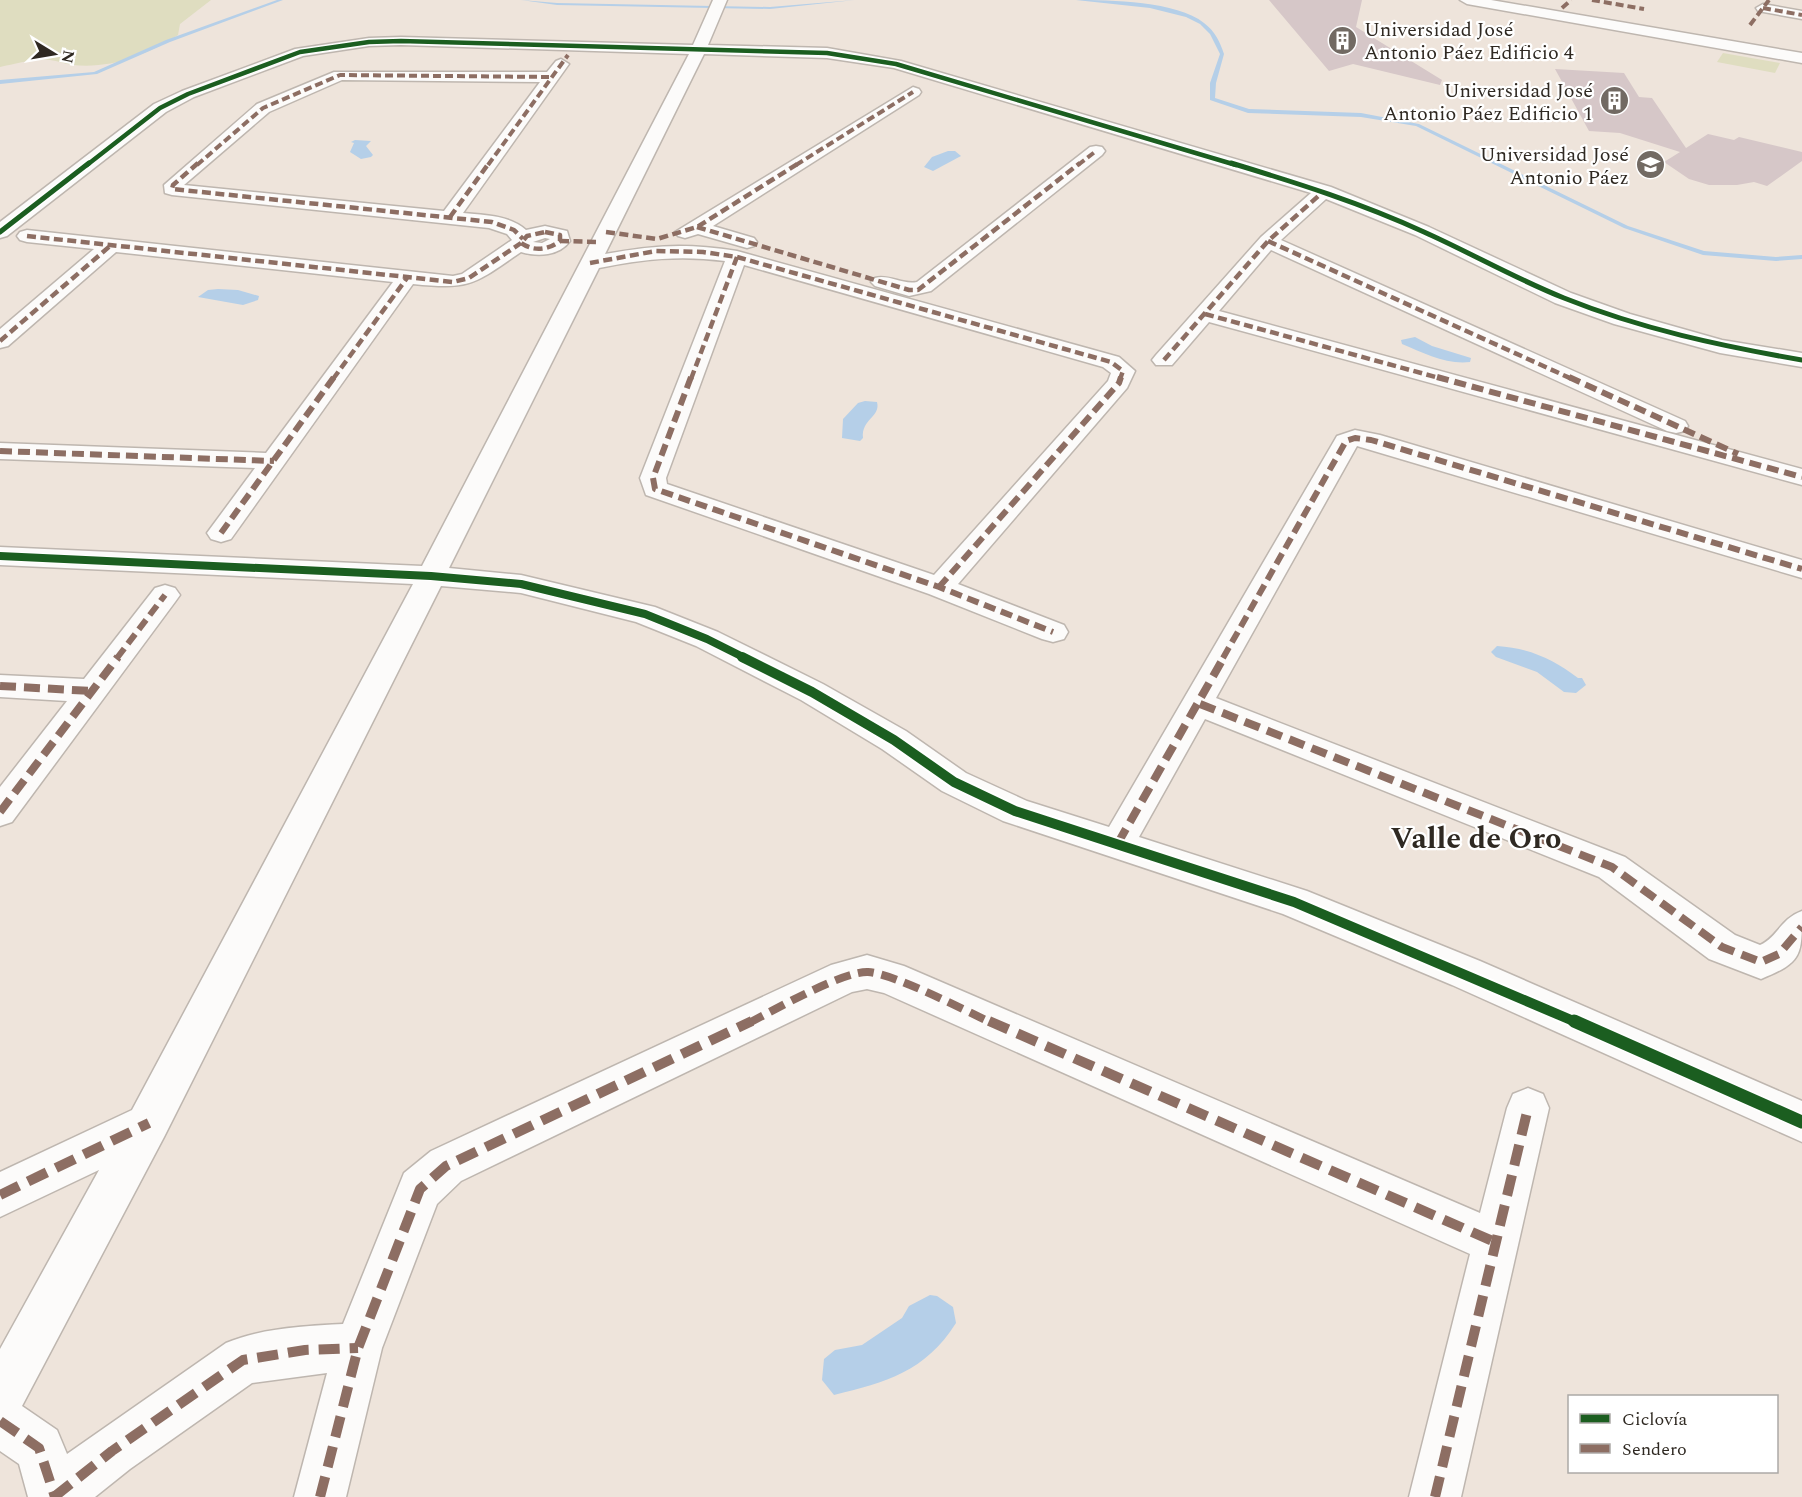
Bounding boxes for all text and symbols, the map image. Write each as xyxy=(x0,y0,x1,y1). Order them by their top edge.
place label: Universidad José Antonio Páez Edificio 4 xyxy=(1364,15,1574,68)
north arrow xyxy=(24,24,84,84)
building icon: Universidad José Antonio Páez Edificio 4 xyxy=(1327,25,1359,57)
text: N xyxy=(55,48,81,65)
place label: Universidad José Antonio Páez Edificio 1 xyxy=(1383,76,1593,129)
building icon: Universidad José Antonio Páez Edificio 1 xyxy=(1598,85,1630,117)
place label: Universidad José Antonio Páez xyxy=(1480,140,1629,193)
school or university icon: Universidad José Antonio Páez xyxy=(1634,149,1666,181)
district label: Valle de Oro xyxy=(1391,816,1561,862)
legend xyxy=(1568,1395,1778,1473)
text: Ciclovía xyxy=(1622,1406,1688,1433)
text: Sendero xyxy=(1622,1436,1687,1463)

